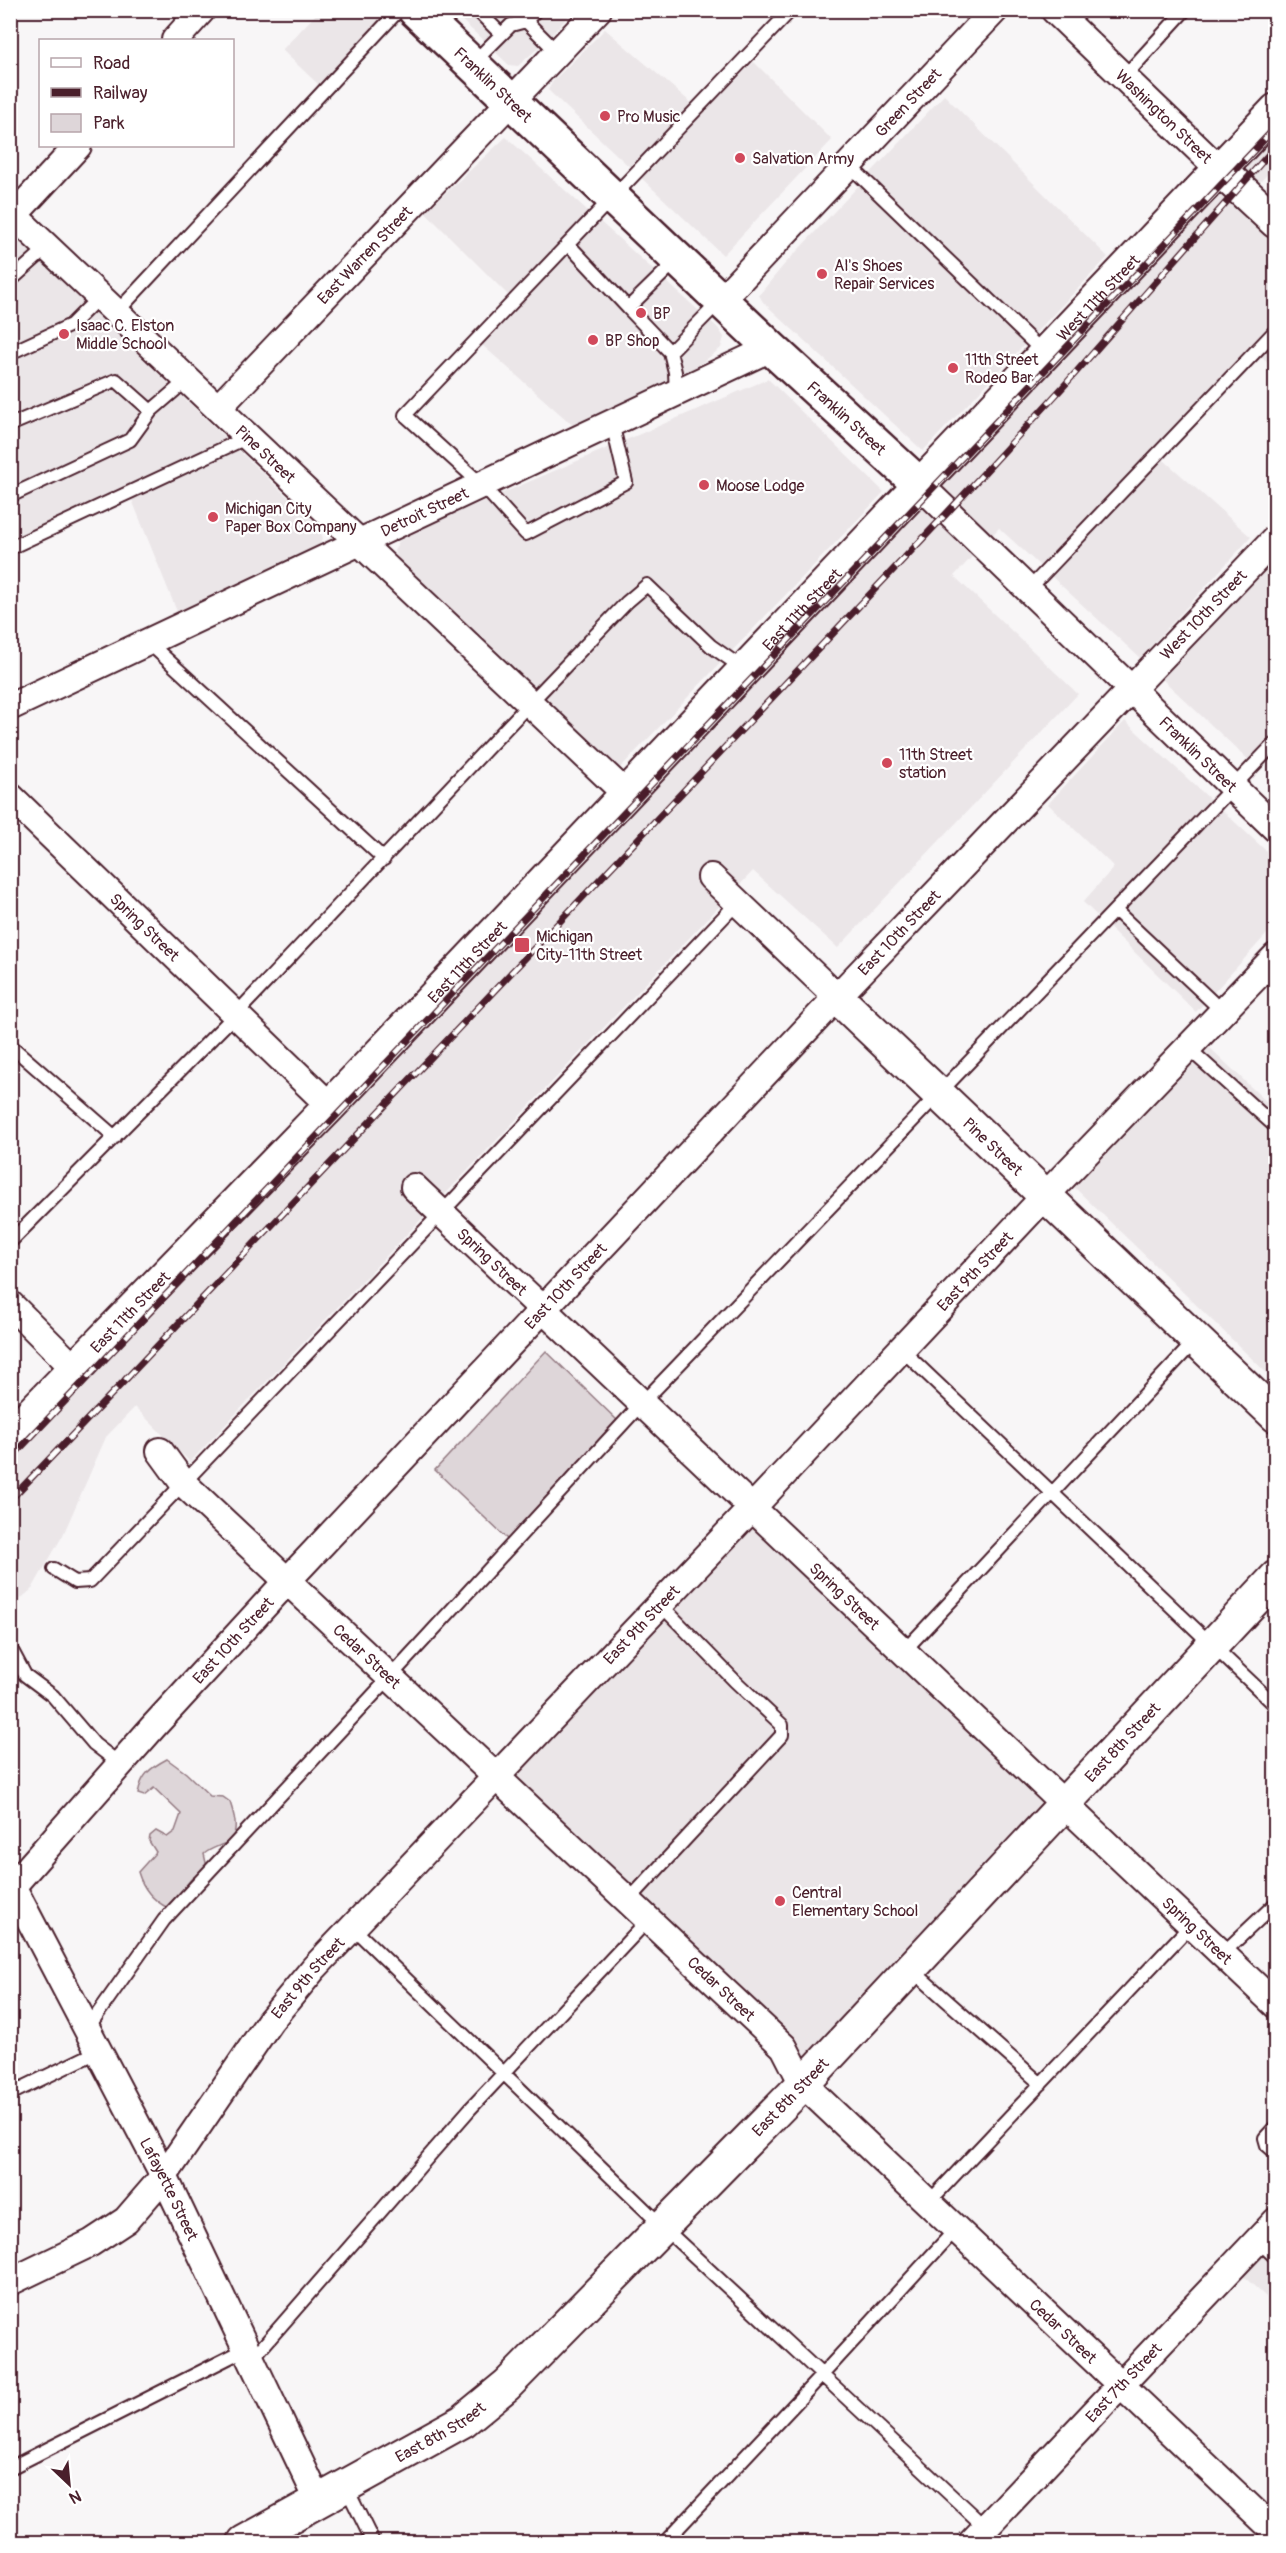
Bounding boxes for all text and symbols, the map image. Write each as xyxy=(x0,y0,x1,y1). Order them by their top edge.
legend xyxy=(39,39,234,147)
street label: Franklin Street xyxy=(449,43,536,127)
text: Road xyxy=(93,52,130,75)
street label: Green Street xyxy=(871,64,946,142)
street label: Washington Street xyxy=(1111,66,1216,168)
text: Railway xyxy=(93,82,148,105)
place label: Pro Music xyxy=(617,107,681,127)
marker: Pro Music xyxy=(598,109,612,123)
text: Park xyxy=(93,112,125,135)
place label: Salvation Army xyxy=(752,149,854,169)
marker: Salvation Army xyxy=(733,151,747,165)
street label: East Warren Street xyxy=(313,202,417,309)
street label: West 11th Street xyxy=(1053,250,1145,346)
place label: Al's Shoes Repair Services xyxy=(834,256,934,294)
marker: Al's Shoes Repair Services xyxy=(815,267,829,281)
place label: BP xyxy=(653,304,671,324)
marker: BP xyxy=(634,306,648,320)
place label: Isaac C. Elston Middle School xyxy=(76,316,174,354)
marker: Isaac C. Elston Middle School xyxy=(57,327,71,341)
place label: BP Shop xyxy=(605,331,660,351)
marker: BP Shop xyxy=(586,333,600,347)
place label: 11th Street Rodeo Bar xyxy=(965,350,1039,388)
marker: 11th Street Rodeo Bar xyxy=(946,361,960,375)
street label: Franklin Street xyxy=(802,377,890,460)
street label: Pine Street xyxy=(231,421,300,488)
place label: Moose Lodge xyxy=(716,476,805,496)
marker: Moose Lodge xyxy=(697,478,711,492)
street label: Detroit Street xyxy=(378,483,472,542)
place label: Michigan City Paper Box Company xyxy=(225,499,357,537)
marker: Michigan City Paper Box Company xyxy=(206,510,220,524)
street label: East 11th Street xyxy=(759,564,847,655)
street label: West 10th Street xyxy=(1156,566,1252,664)
street label: Franklin Street xyxy=(1154,713,1241,797)
place label: 11th Street station xyxy=(899,745,973,783)
marker: 11th Street station xyxy=(880,756,894,770)
street label: East 10th Street xyxy=(854,886,946,980)
street label: Spring Street xyxy=(105,889,184,966)
street label: East 11th Street xyxy=(424,917,512,1008)
place label: Michigan City-11th Street xyxy=(536,927,643,965)
marker: Michigan City-11th Street xyxy=(513,936,531,954)
street label: Pine Street xyxy=(958,1114,1027,1181)
street label: Spring Street xyxy=(452,1224,531,1300)
street label: East 9th Street xyxy=(933,1227,1018,1316)
street label: East 10th Street xyxy=(521,1239,612,1334)
street label: East 11th Street xyxy=(86,1267,175,1357)
street label: Spring Street xyxy=(805,1559,884,1635)
street label: East 9th Street xyxy=(599,1581,685,1669)
street label: East 10th Street xyxy=(189,1593,279,1688)
street label: Cedar Street xyxy=(328,1620,405,1694)
street label: East 8th Street xyxy=(1081,1698,1165,1787)
place label: Central Elementary School xyxy=(792,1883,918,1921)
street label: Spring Street xyxy=(1157,1893,1236,1970)
marker: Central Elementary School xyxy=(773,1894,787,1908)
street label: East 9th Street xyxy=(267,1933,350,2023)
street label: Cedar Street xyxy=(683,1953,759,2026)
street label: East 8th Street xyxy=(748,2054,834,2141)
street label: Lafayette Street xyxy=(135,2135,202,2245)
street label: Cedar Street xyxy=(1025,2295,1101,2369)
street label: East 7th Street xyxy=(1082,2339,1167,2427)
street label: East 8th Street xyxy=(392,2397,490,2467)
north arrow xyxy=(39,2454,99,2514)
text: N xyxy=(66,2485,84,2508)

